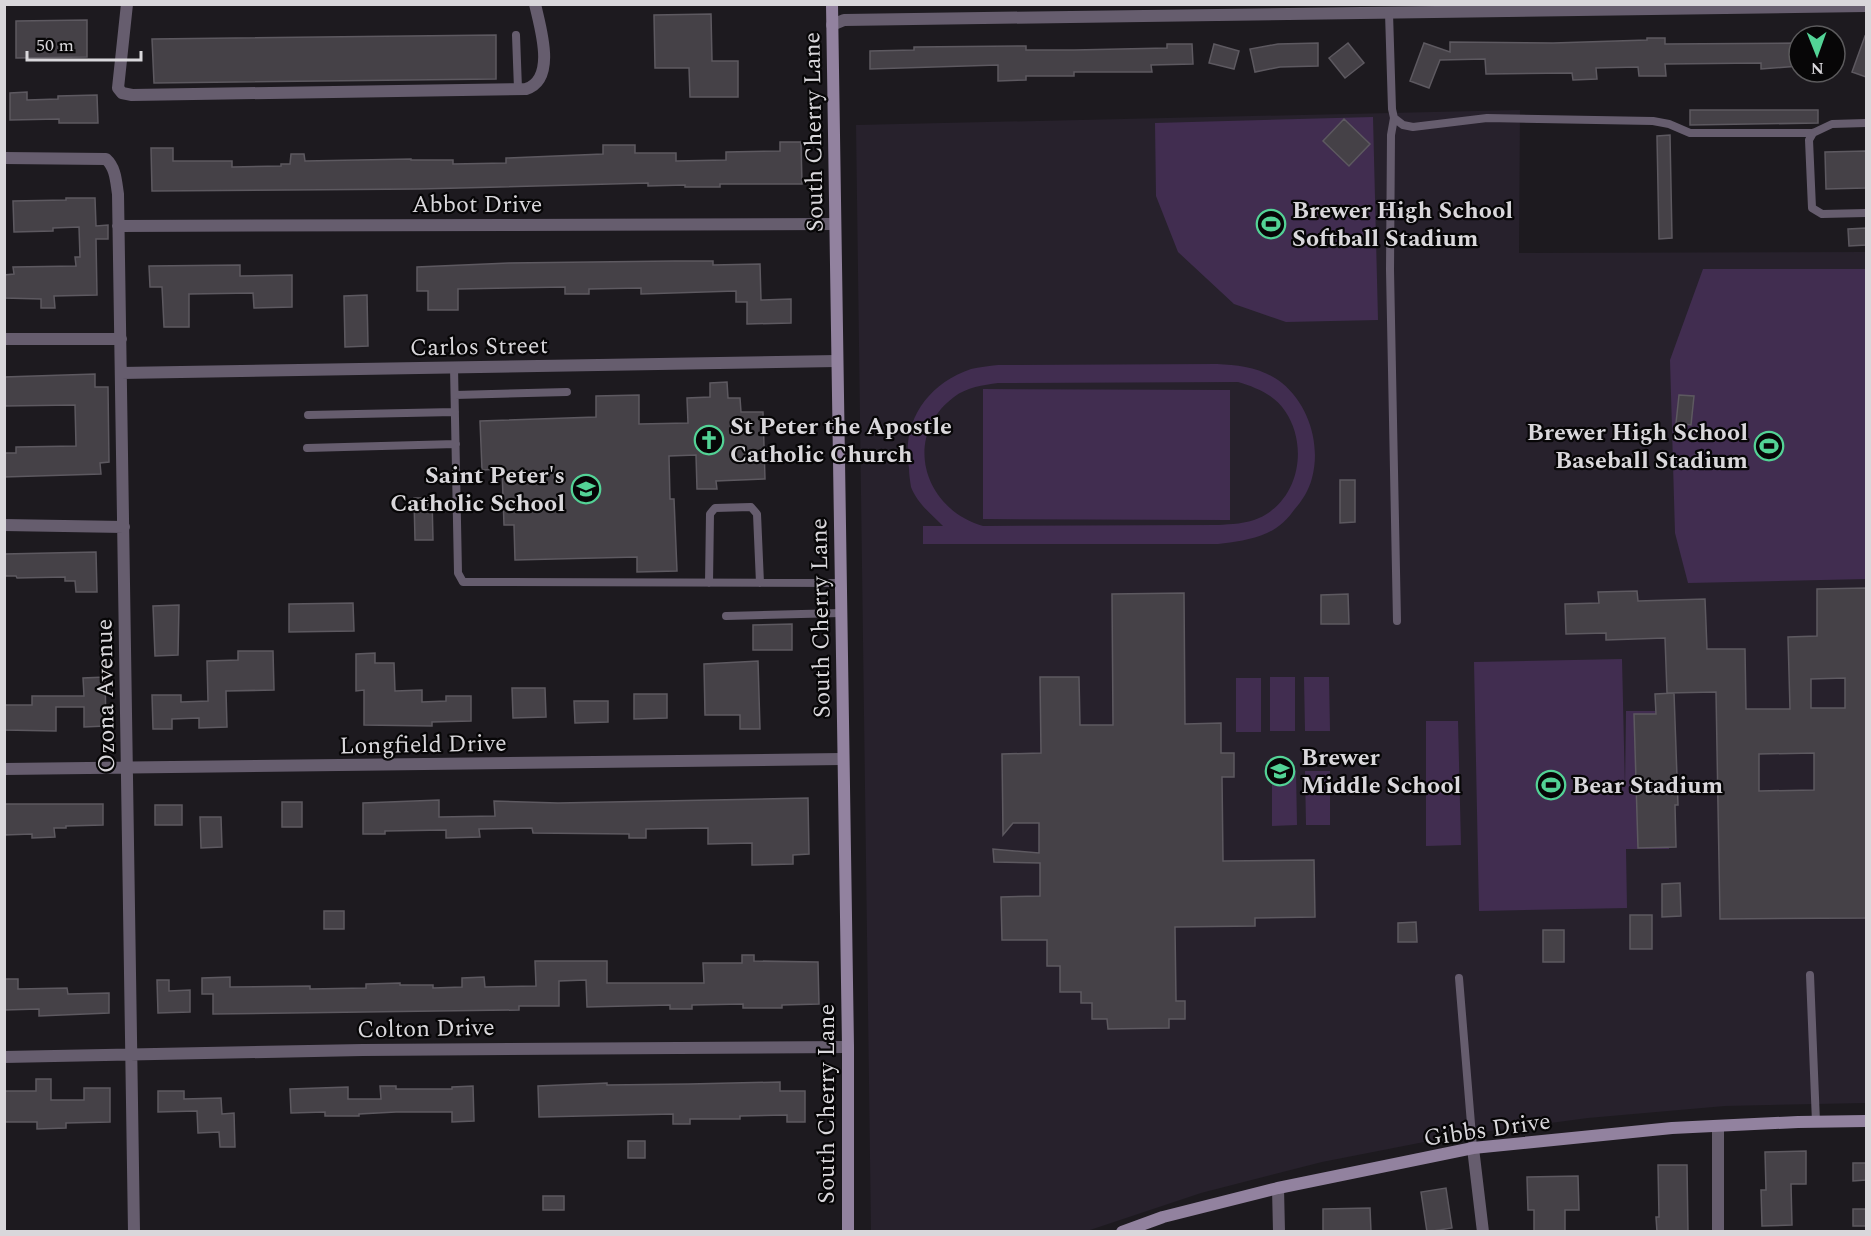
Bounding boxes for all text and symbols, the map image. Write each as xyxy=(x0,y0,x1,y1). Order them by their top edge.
scale bar xyxy=(27,24,141,62)
north arrow xyxy=(1787,24,1847,84)
text: 50 m xyxy=(36,32,74,59)
street label: South Cherry Lane xyxy=(794,32,834,232)
text: N xyxy=(1811,56,1824,80)
street label: Abbot Drive xyxy=(412,187,542,223)
place label: Brewer High School Softball Stadium xyxy=(1292,193,1513,257)
sports icon: Brewer High School Softball Stadium xyxy=(1255,208,1287,240)
street label: Carlos Street xyxy=(410,328,548,366)
place label: St Peter the Apostle Catholic Church xyxy=(730,409,952,473)
place label: Brewer High School Baseball Stadium xyxy=(1527,415,1748,479)
church icon: St Peter the Apostle Catholic Church xyxy=(693,424,725,456)
sports icon: Brewer High School Baseball Stadium xyxy=(1753,430,1785,462)
place label: Saint Peter's Catholic School xyxy=(390,458,565,522)
school or university icon: Saint Peter's Catholic School xyxy=(570,473,602,505)
street label: South Cherry Lane xyxy=(801,518,841,718)
street label: Ozona Avenue xyxy=(87,618,125,774)
street label: Longfield Drive xyxy=(339,726,507,764)
place label: Brewer Middle School xyxy=(1301,740,1462,804)
school or university icon: Brewer Middle School xyxy=(1264,755,1296,787)
place label: Bear Stadium xyxy=(1572,768,1723,804)
sports icon: Bear Stadium xyxy=(1535,769,1567,801)
street label: South Cherry Lane xyxy=(809,1004,845,1204)
street label: Colton Drive xyxy=(357,1010,495,1048)
street label: Gibbs Drive xyxy=(1421,1103,1553,1157)

